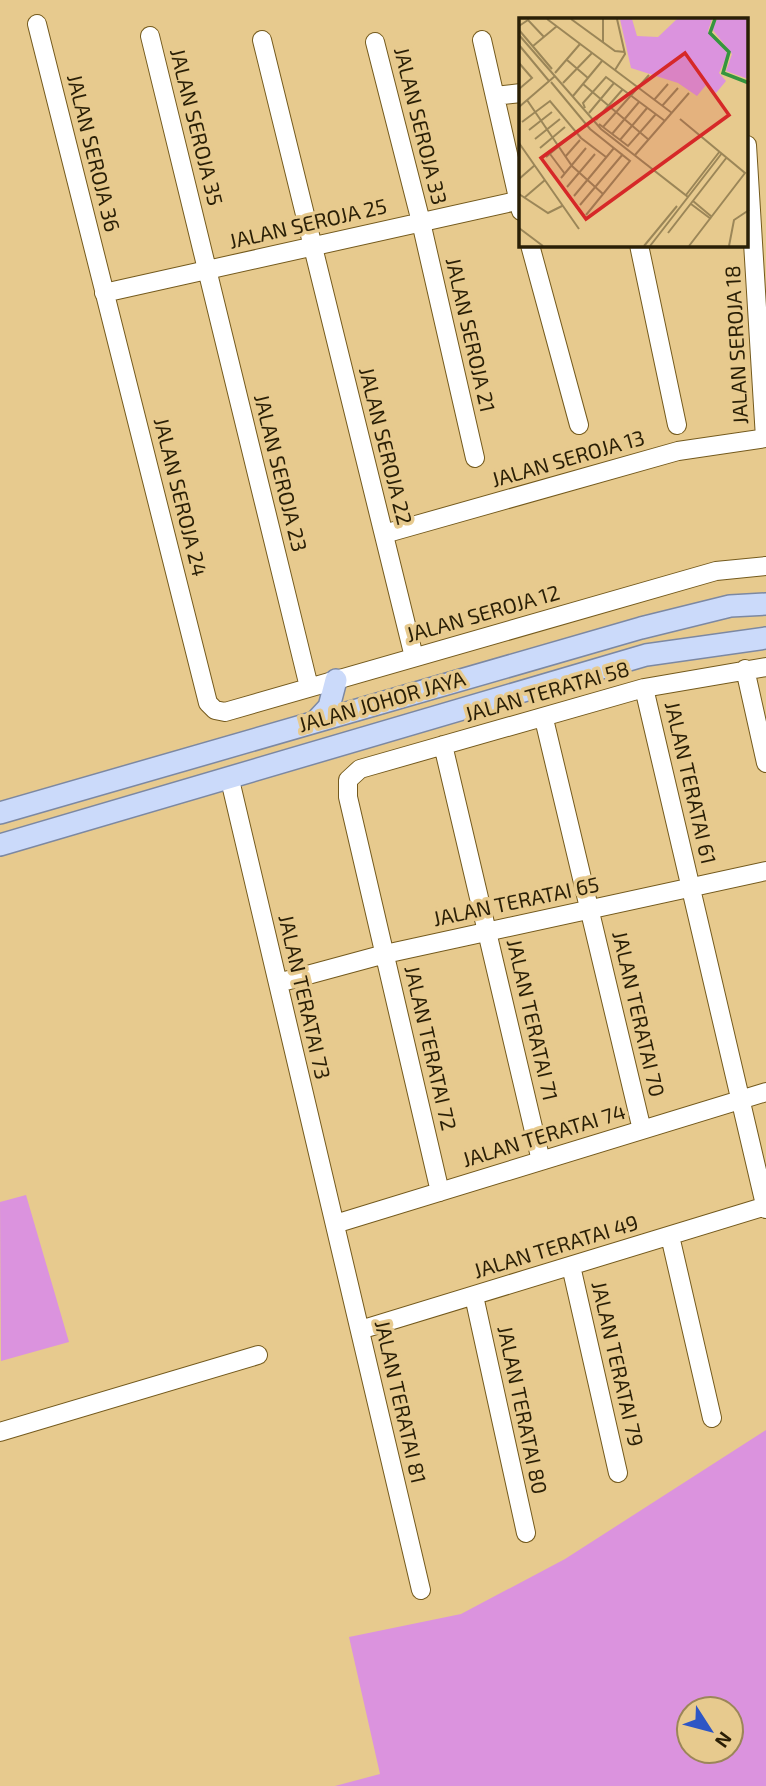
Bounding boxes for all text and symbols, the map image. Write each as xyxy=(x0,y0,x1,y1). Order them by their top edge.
inset map xyxy=(519,18,748,247)
street label: JALAN SEROJA 33 xyxy=(390,44,453,207)
street label: JALAN SEROJA 35 xyxy=(166,45,229,208)
street label: JALAN SEROJA 36 xyxy=(63,71,126,234)
street label: JALAN SEROJA 25 xyxy=(226,192,389,253)
street label: JALAN SEROJA 21 xyxy=(441,255,501,415)
street label: JALAN SEROJA 18 xyxy=(719,265,752,425)
street label: JALAN SEROJA 22 xyxy=(355,364,418,527)
street label: JALAN SEROJA 23 xyxy=(250,391,313,554)
street label: JALAN SEROJA 24 xyxy=(150,415,213,579)
street label: JALAN SEROJA 13 xyxy=(488,424,647,491)
street label: JALAN SEROJA 12 xyxy=(403,579,562,646)
street label: JALAN TERATAI 58 xyxy=(461,655,632,726)
street label: JALAN JOHOR JAYA xyxy=(295,665,468,736)
street label: JALAN TERATAI 61 xyxy=(661,699,722,867)
street label: JALAN TERATAI 65 xyxy=(430,871,601,930)
street label: JALAN TERATAI 73 xyxy=(274,912,337,1082)
street label: JALAN TERATAI 70 xyxy=(608,928,671,1099)
street label: JALAN TERATAI 71 xyxy=(503,936,564,1103)
street label: JALAN TERATAI 72 xyxy=(400,963,463,1133)
street label: JALAN TERATAI 74 xyxy=(459,1098,628,1171)
street label: JALAN TERATAI 49 xyxy=(470,1209,641,1283)
street label: JALAN TERATAI 79 xyxy=(587,1279,650,1449)
street label: JALAN TERATAI 81 xyxy=(370,1317,432,1486)
street label: JALAN TERATAI 80 xyxy=(493,1323,554,1496)
north arrow xyxy=(675,1695,745,1765)
text: N xyxy=(711,1728,737,1753)

